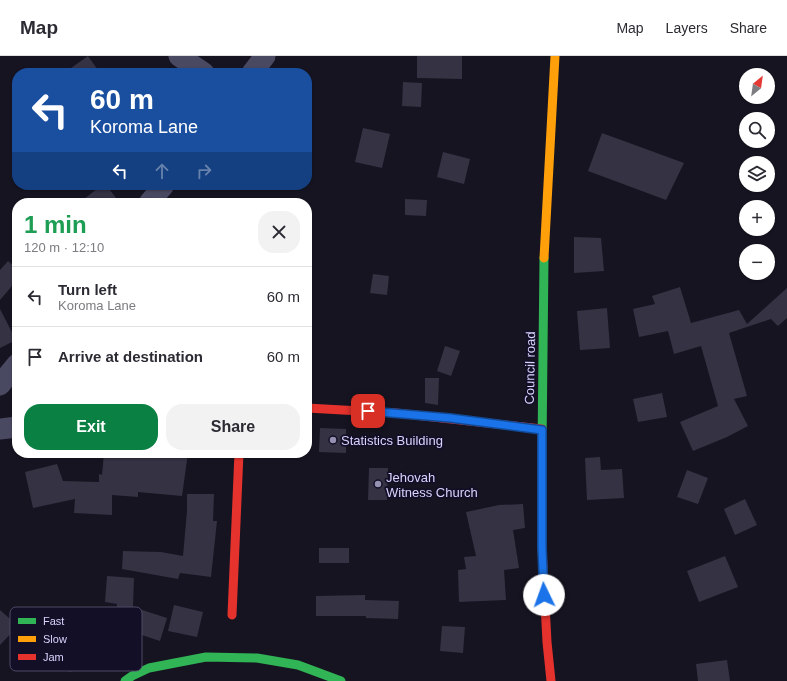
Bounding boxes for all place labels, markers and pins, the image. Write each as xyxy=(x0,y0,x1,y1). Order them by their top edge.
pin xyxy=(351,394,385,428)
place label: Statistics Building xyxy=(341,433,443,448)
marker: Statistics Building xyxy=(328,435,338,445)
place label: Jehovah Witness Church xyxy=(386,470,478,500)
marker: Jehovah Witness Church xyxy=(373,479,383,489)

